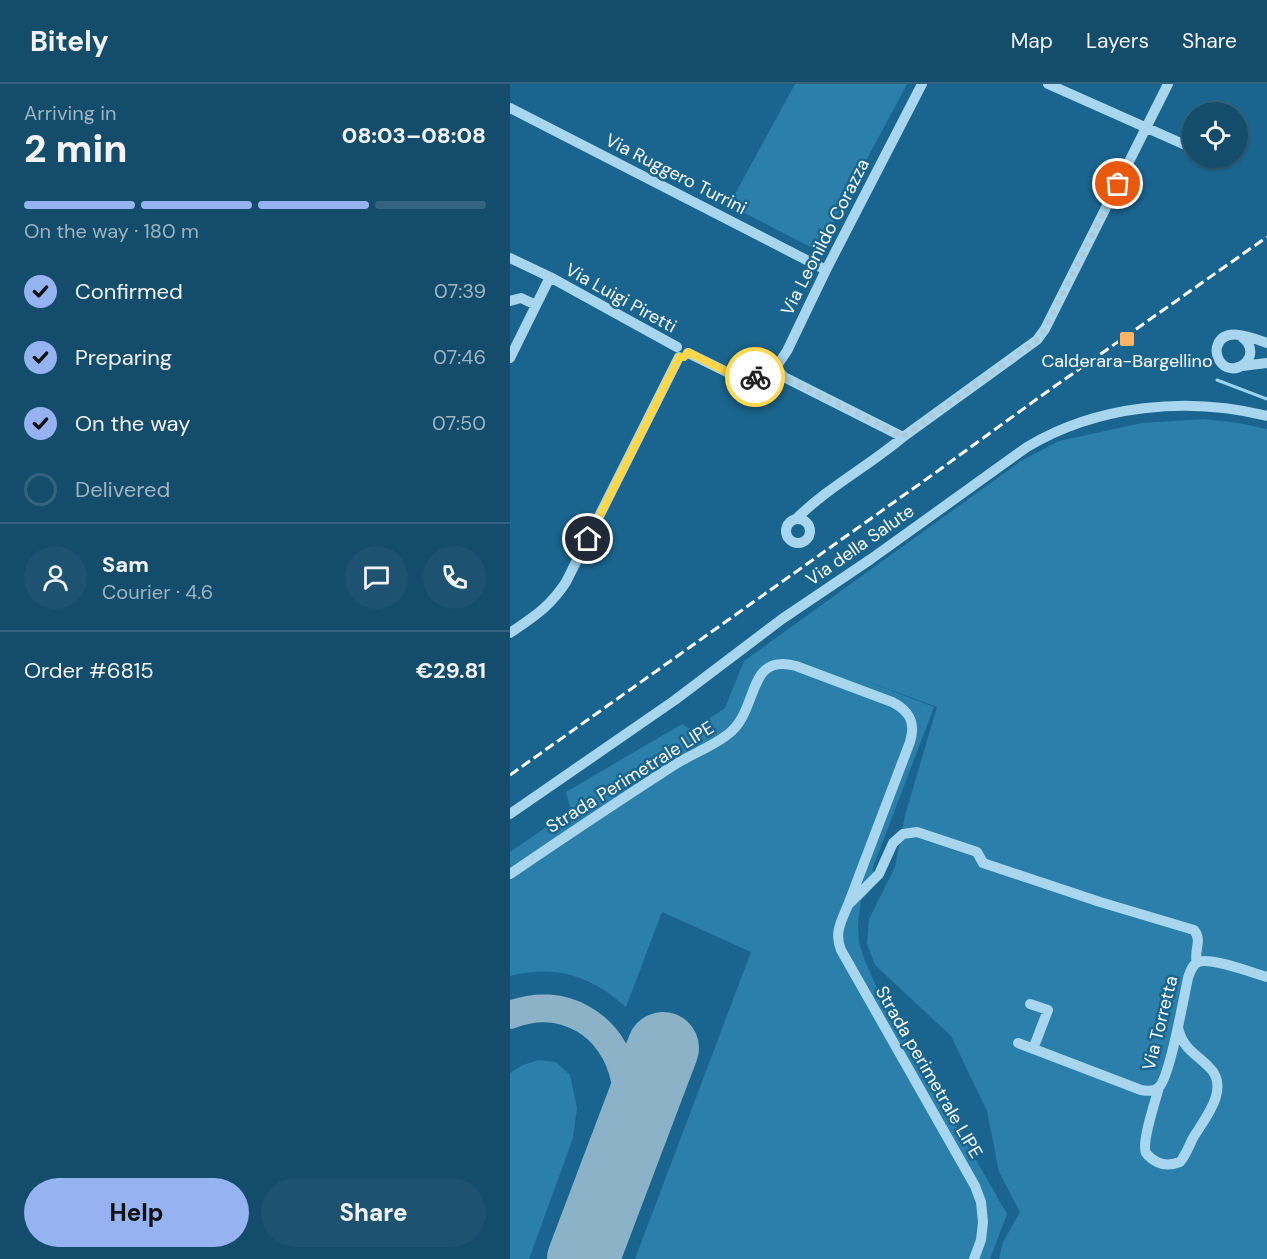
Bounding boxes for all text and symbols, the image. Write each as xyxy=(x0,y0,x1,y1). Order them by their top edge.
text: Bitely xyxy=(30,23,109,60)
text: Map xyxy=(1011,27,1053,55)
text: Layers xyxy=(1086,27,1149,55)
text: Share xyxy=(1182,27,1237,55)
text: Arriving in xyxy=(24,100,116,126)
map controls xyxy=(1182,102,1248,168)
button: locate xyxy=(1182,102,1248,168)
text: 08:03–08:08 xyxy=(342,121,486,150)
text: 2 min xyxy=(24,123,128,174)
street label: Via Ruggero Turrini xyxy=(601,128,751,220)
street label: Via Leonildo Corazza xyxy=(775,155,875,319)
pin xyxy=(1092,158,1143,209)
icon: bag xyxy=(1101,167,1134,200)
text: On the way · 180 m xyxy=(24,218,199,244)
street label: Via Luigi Piretti xyxy=(561,258,681,338)
icon: check xyxy=(24,275,57,308)
text: Confirmed xyxy=(75,277,183,306)
text: 07:39 xyxy=(434,278,486,304)
marker: Calderara-Bargellino xyxy=(1118,330,1136,348)
icon: check xyxy=(24,341,57,374)
text: Preparing xyxy=(75,343,172,372)
text: 07:46 xyxy=(433,344,486,370)
courier xyxy=(725,347,785,407)
place label: Calderara-Bargellino xyxy=(1041,349,1213,373)
icon: bike xyxy=(739,361,772,394)
icon: check xyxy=(24,407,57,440)
text: On the way xyxy=(75,409,190,438)
text: 07:50 xyxy=(432,410,486,436)
text: Delivered xyxy=(75,475,170,504)
street label: Via della Salute xyxy=(801,499,919,591)
pin xyxy=(562,513,613,564)
icon: home xyxy=(571,522,604,555)
button: person xyxy=(24,546,87,609)
button: chat xyxy=(345,546,408,609)
button: phone xyxy=(423,546,486,609)
text: Sam xyxy=(102,550,149,579)
text: Courier · 4.6 xyxy=(102,579,213,605)
text: Order #6815 xyxy=(24,656,154,685)
text: €29.81 xyxy=(416,656,486,685)
street label: Strada Perimetrale LIPE xyxy=(541,715,719,839)
street label: Via Torretta xyxy=(1137,973,1183,1073)
street label: Strada perimetrale LIPE xyxy=(870,982,988,1162)
button: Help xyxy=(24,1178,249,1247)
button: Share xyxy=(261,1178,486,1247)

